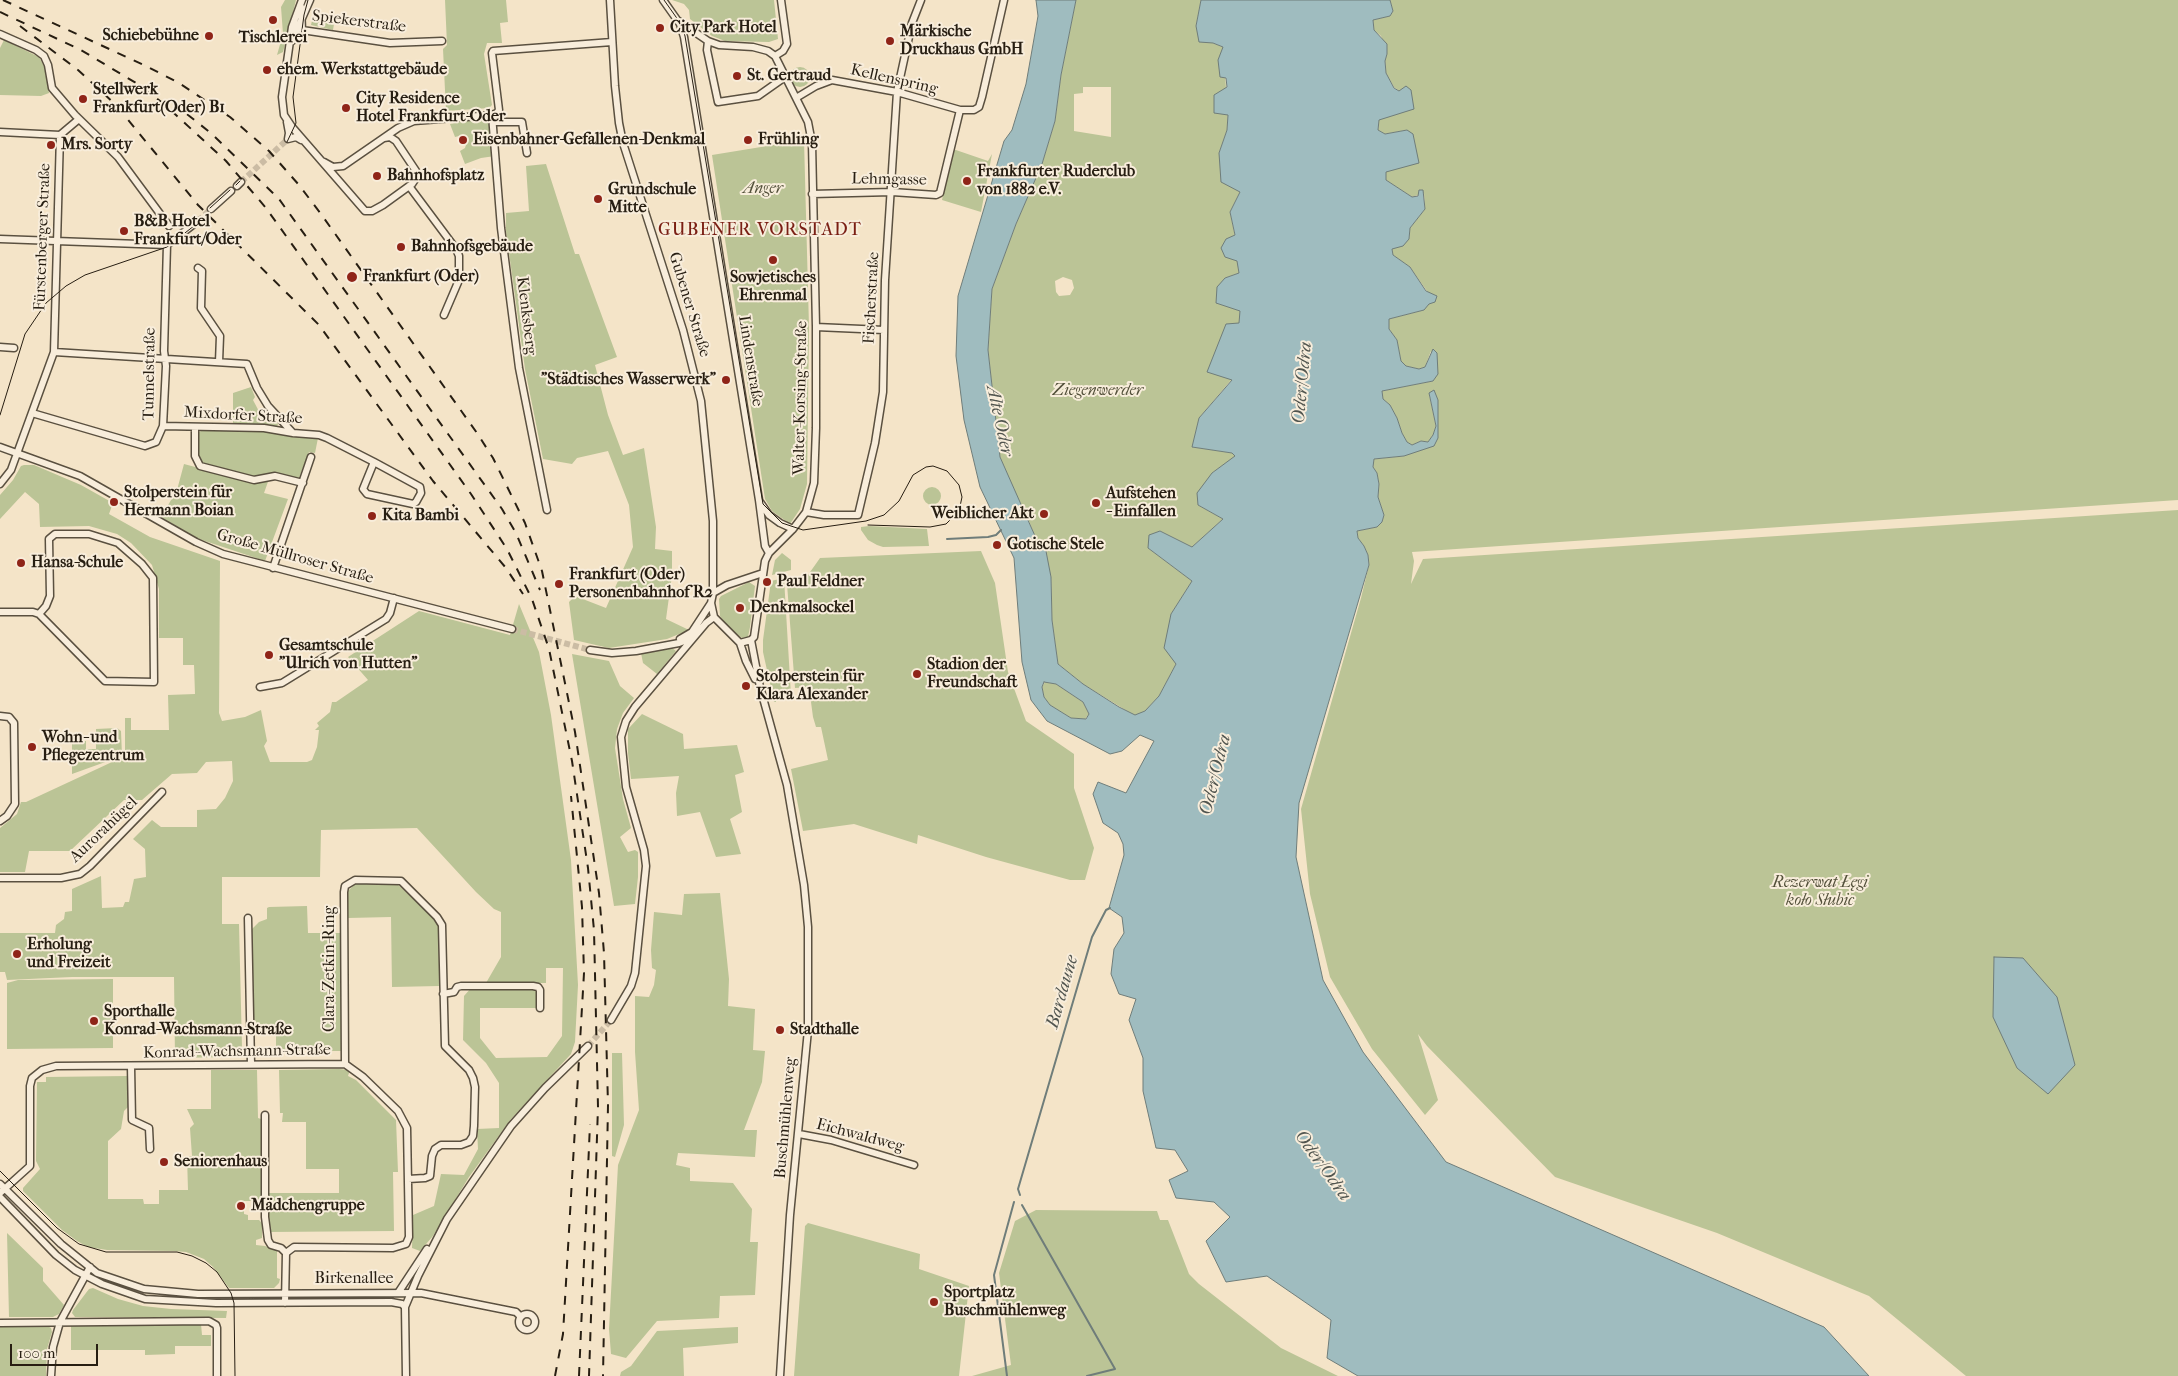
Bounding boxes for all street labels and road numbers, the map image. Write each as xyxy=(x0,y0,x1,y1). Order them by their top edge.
street label: Spiekerstraße xyxy=(311,7,407,37)
street label: Kellenspring xyxy=(848,61,940,99)
street label: Fürstenberger Straße xyxy=(31,163,55,311)
street label: Lehmgasse xyxy=(851,170,927,190)
street label: Gubener Straße xyxy=(664,250,714,360)
street label: Fischerstraße xyxy=(860,251,884,345)
street label: Klenksberg xyxy=(512,276,540,356)
street label: Lindenstraße xyxy=(733,314,767,408)
street label: Walter-Korsing-Straße xyxy=(790,321,812,475)
street label: Tunnelstraße xyxy=(140,327,160,421)
street label: Mixdorfer Straße xyxy=(183,403,303,429)
street label: Große Müllroser Straße xyxy=(214,525,376,589)
street label: Aurorahügel xyxy=(66,793,142,867)
street label: Clara-Zetkin-Ring xyxy=(320,906,340,1032)
street label: Konrad-Wachsmann-Straße xyxy=(143,1041,331,1063)
street label: Buschmühlenweg xyxy=(771,1057,801,1179)
street label: Eichwaldweg xyxy=(814,1115,906,1157)
street label: Birkenallee xyxy=(315,1269,393,1289)

